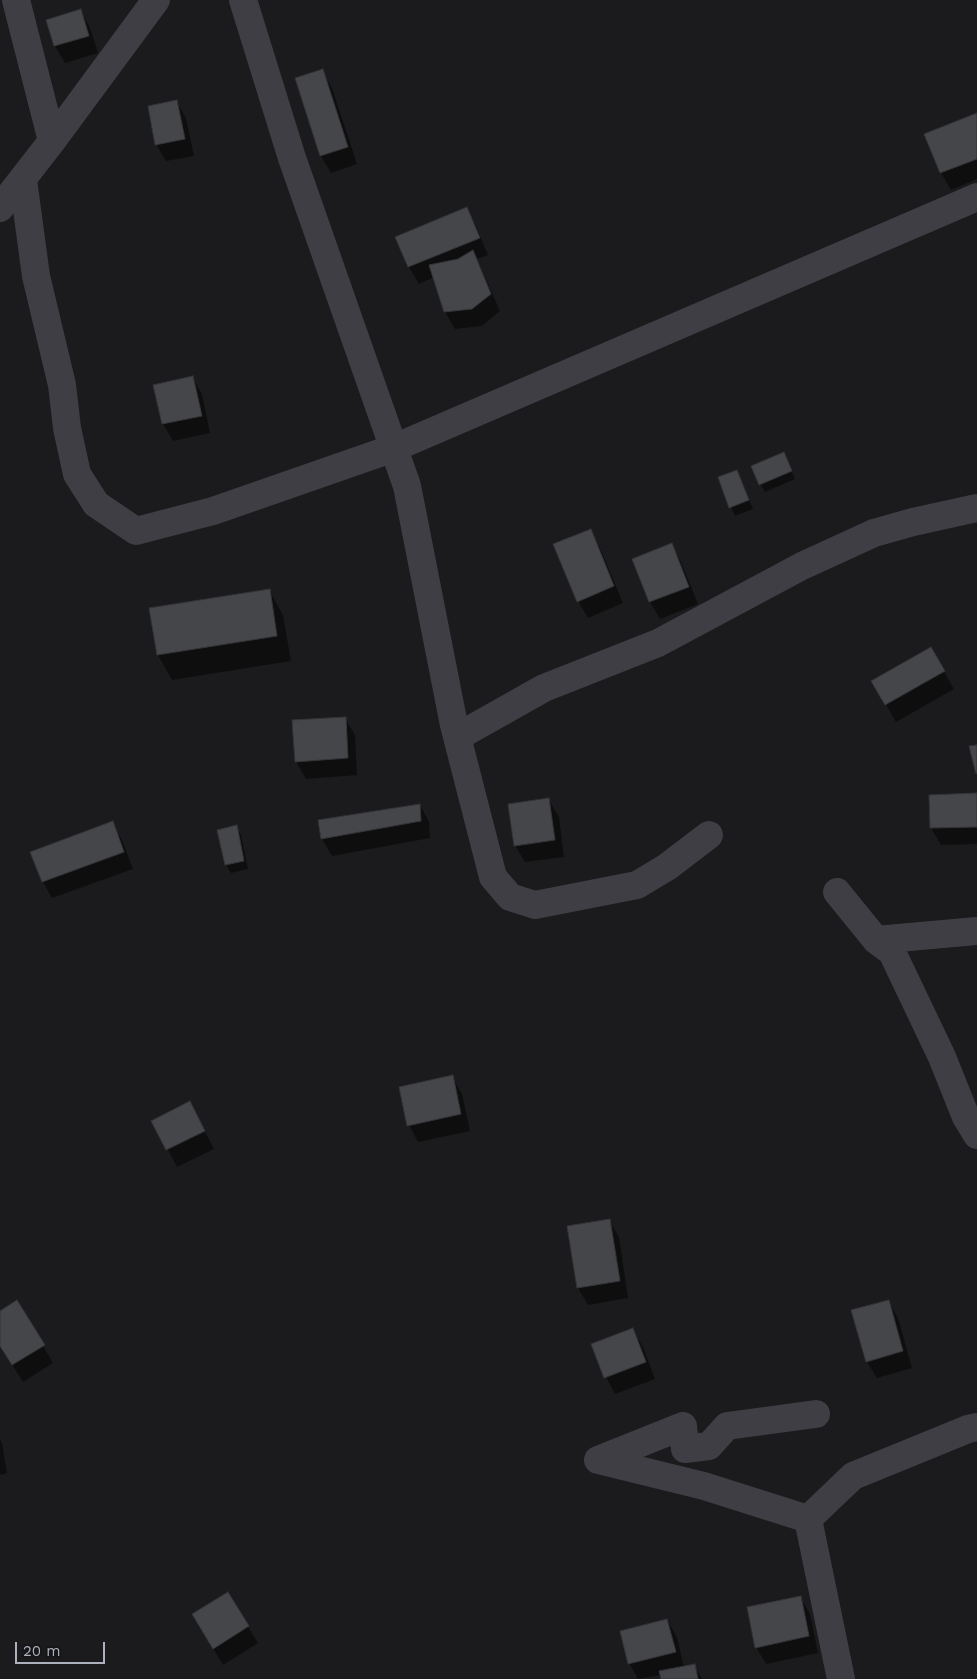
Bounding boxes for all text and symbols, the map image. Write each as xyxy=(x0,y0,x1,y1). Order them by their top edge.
scale bar xyxy=(18,1632,108,1664)
text: 20 m xyxy=(23,1642,61,1660)

